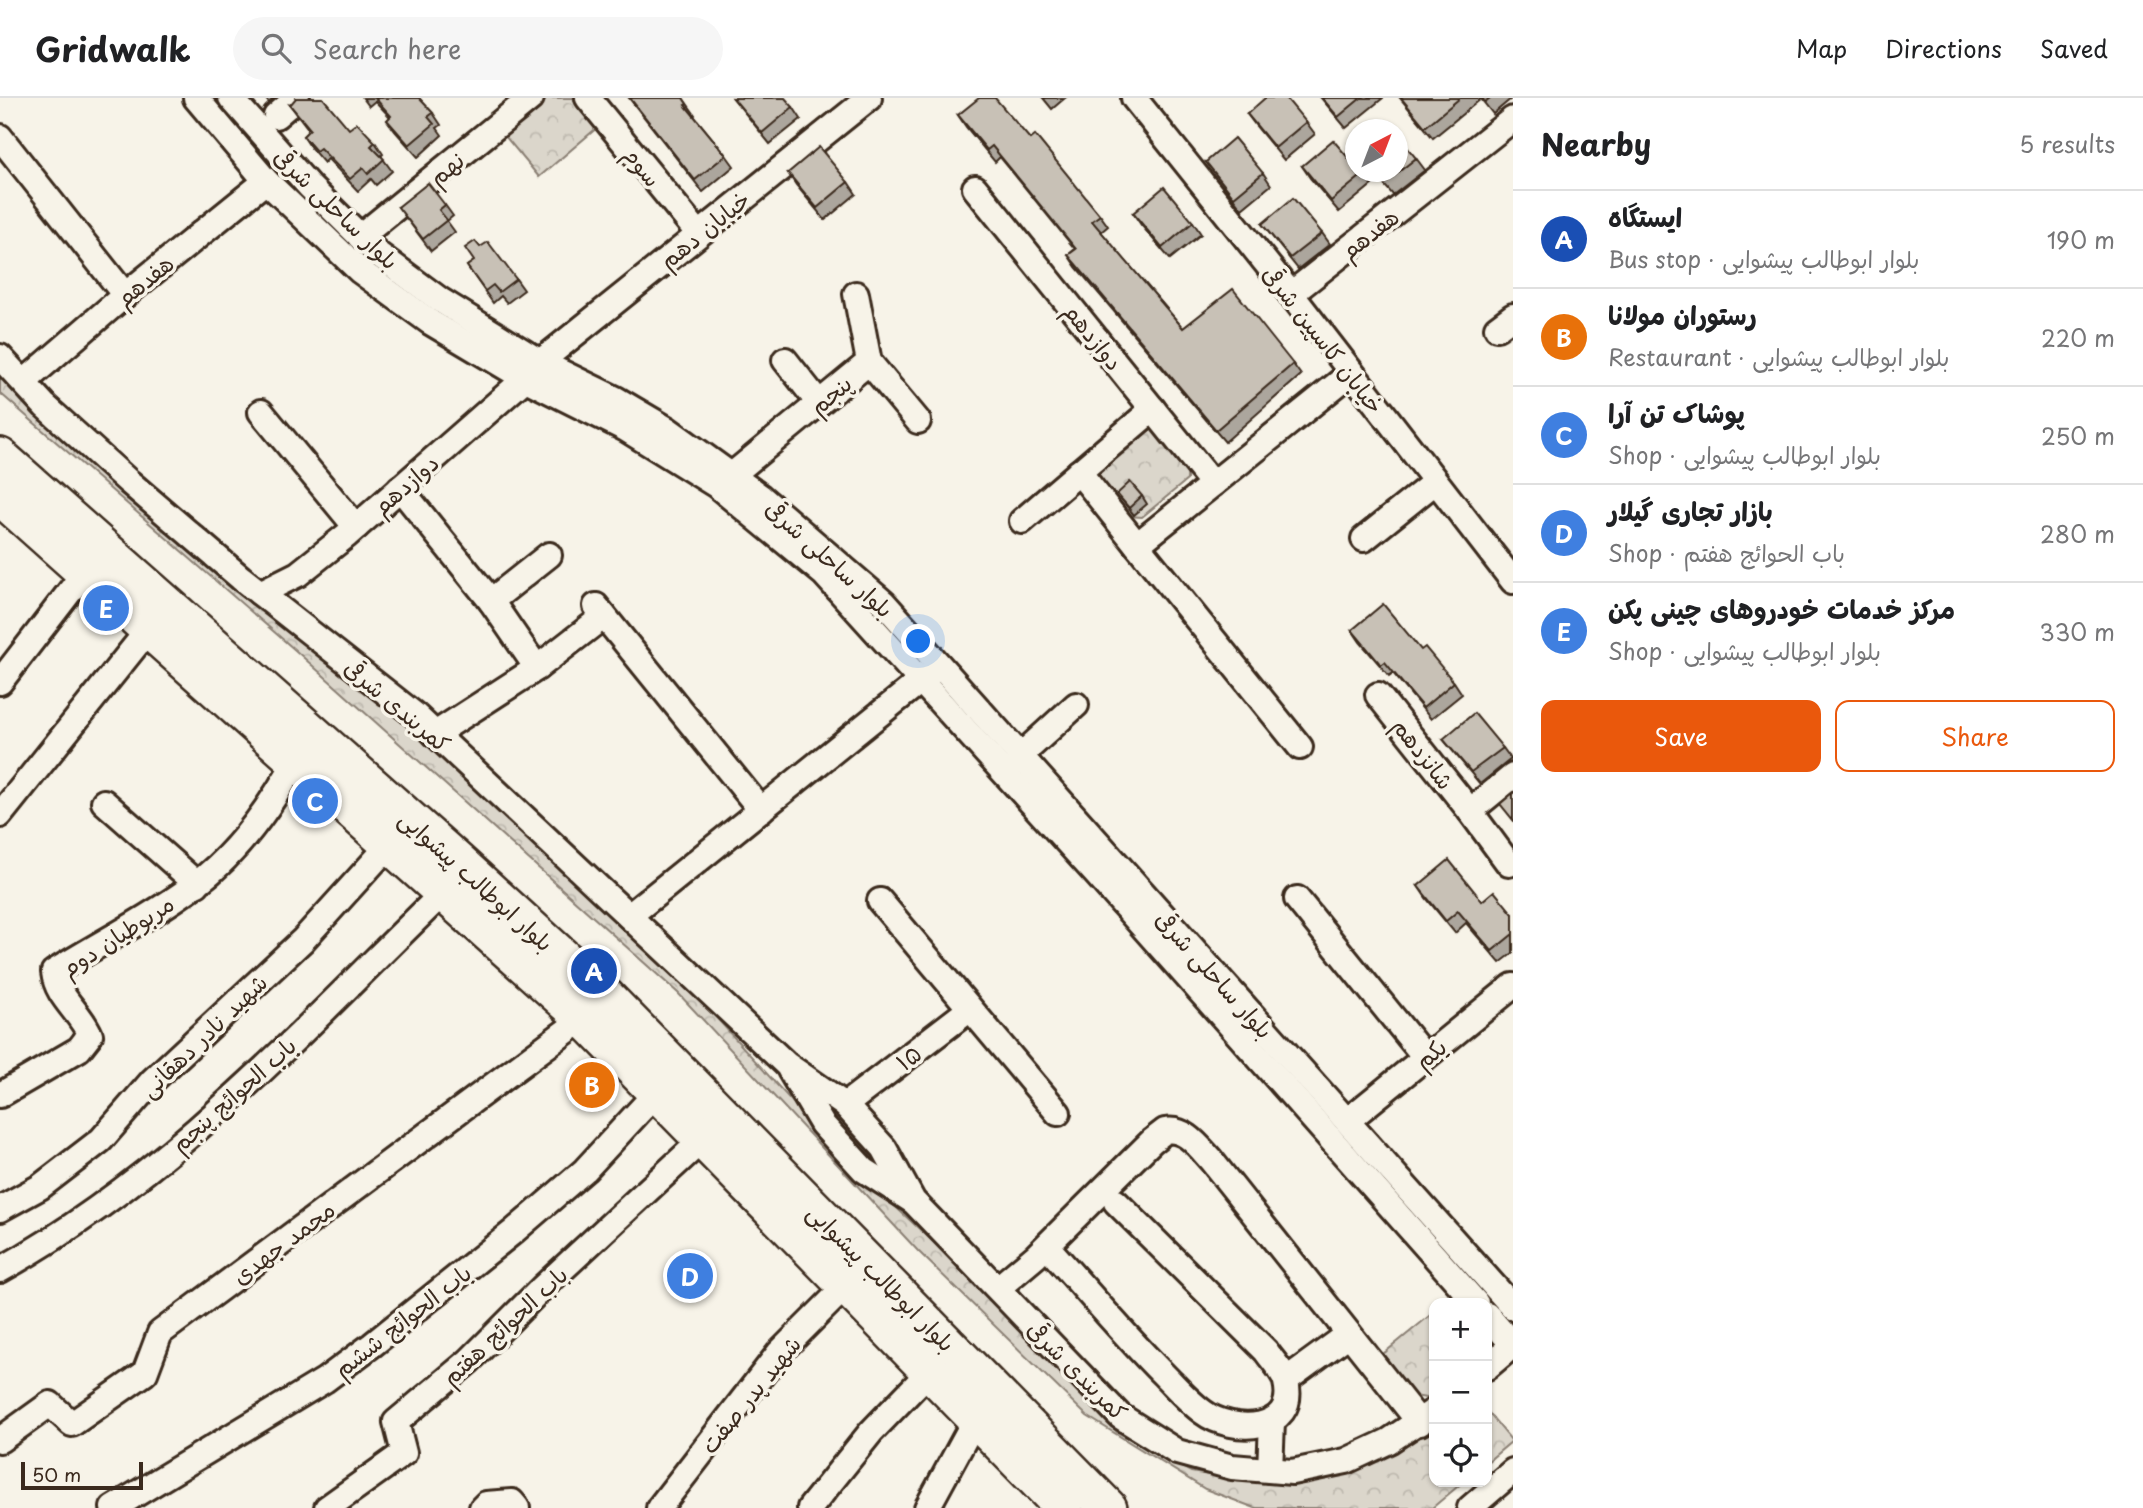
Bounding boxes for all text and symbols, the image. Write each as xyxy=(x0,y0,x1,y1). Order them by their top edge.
search box xyxy=(233,17,723,80)
text: Gridwalk xyxy=(35,23,191,73)
icon: search xyxy=(257,29,295,67)
text: Search here xyxy=(313,29,461,68)
text: Map xyxy=(1796,30,1847,66)
text: Directions xyxy=(1885,30,2002,66)
text: Saved xyxy=(2040,30,2108,66)
north arrow xyxy=(1345,119,1408,182)
text: Nearby xyxy=(1541,121,1651,166)
text: 5 results xyxy=(2019,126,2115,161)
street label: سوم xyxy=(615,138,670,195)
street label: بلوار ساحلی شرقی xyxy=(267,139,407,277)
street label: نهم xyxy=(420,143,473,195)
street label: خیابان دهم xyxy=(651,181,758,278)
text: ایستگاه xyxy=(1608,197,1682,236)
street label: هفدهم xyxy=(1332,199,1407,269)
text: A xyxy=(1555,222,1573,257)
text: 190 m xyxy=(2047,222,2115,257)
text: Bus stop · بلوار ابوطالب پیشوایی xyxy=(1608,241,1920,276)
street label: هفدهم xyxy=(107,246,182,316)
street label: خیابان کاسپین شرقی xyxy=(1255,257,1393,421)
street label: دوازدهم xyxy=(1054,295,1132,379)
text: رستوران مولانا xyxy=(1608,295,1757,334)
text: B xyxy=(1556,320,1572,355)
text: 220 m xyxy=(2041,320,2115,355)
text: Restaurant · بلوار ابوطالب پیشوایی xyxy=(1608,339,1950,374)
street label: پنجم xyxy=(801,366,860,424)
text: پوشاک تن آرا xyxy=(1608,393,1745,432)
text: C xyxy=(1555,418,1573,453)
text: 250 m xyxy=(2041,418,2115,453)
text: Shop · بلوار ابوطالب پیشوایی xyxy=(1608,437,1881,472)
street label: دوازدهم xyxy=(364,445,447,524)
street label: بلوار ساحلی شرقی xyxy=(758,491,902,625)
text: بازار تجاری گیلار xyxy=(1608,491,1773,530)
text: D xyxy=(1555,516,1573,551)
text: 280 m xyxy=(2040,516,2115,551)
text: Shop · باب الحوائج هفتم xyxy=(1608,535,1845,570)
pin: E xyxy=(83,582,129,634)
text: مرکز خدمات خودروهای چینی پکن xyxy=(1608,589,1955,628)
text: E xyxy=(1557,614,1571,649)
text: 330 m xyxy=(2039,614,2115,649)
your location xyxy=(901,624,935,658)
text: Shop · بلوار ابوطالب پیشوایی xyxy=(1608,633,1881,668)
street label: کمربندی شرقی xyxy=(337,650,459,760)
button: Save xyxy=(1541,700,1821,772)
button: Share xyxy=(1835,700,2115,772)
street label: شانزدهم xyxy=(1383,710,1463,798)
pin: C xyxy=(292,775,338,827)
street label: بلوار ابوطالب پیشوایی xyxy=(392,801,562,959)
street label: مربوطیان دوم xyxy=(54,885,182,986)
street label: بلوار ساحلی شرقی xyxy=(1148,902,1282,1046)
pin: A xyxy=(571,945,617,997)
street label: شهید نادر دهقانی xyxy=(131,965,275,1105)
street label: باب الحوائج پنجم xyxy=(162,1028,305,1162)
street label: یکم xyxy=(1406,1029,1455,1078)
street label: ۱۵ xyxy=(888,1036,928,1078)
pin: B xyxy=(569,1059,615,1111)
street label: محمد جهدی xyxy=(224,1192,342,1292)
street label: بلوار ابوطالب پیشوایی xyxy=(800,1195,964,1359)
pin: D xyxy=(667,1250,713,1302)
street label: باب الحوائج ششم xyxy=(326,1255,480,1387)
street label: باب الحوائج هفتم xyxy=(433,1257,576,1394)
map controls xyxy=(1429,1298,1492,1487)
button: + xyxy=(1429,1298,1492,1361)
street label: کمربندی شرقی xyxy=(1020,1312,1136,1428)
street label: شهید پدر صفت xyxy=(691,1327,809,1461)
button: − xyxy=(1429,1361,1492,1424)
button: locate xyxy=(1429,1424,1492,1487)
scale bar xyxy=(21,1459,144,1491)
text: 50 m xyxy=(32,1460,81,1488)

